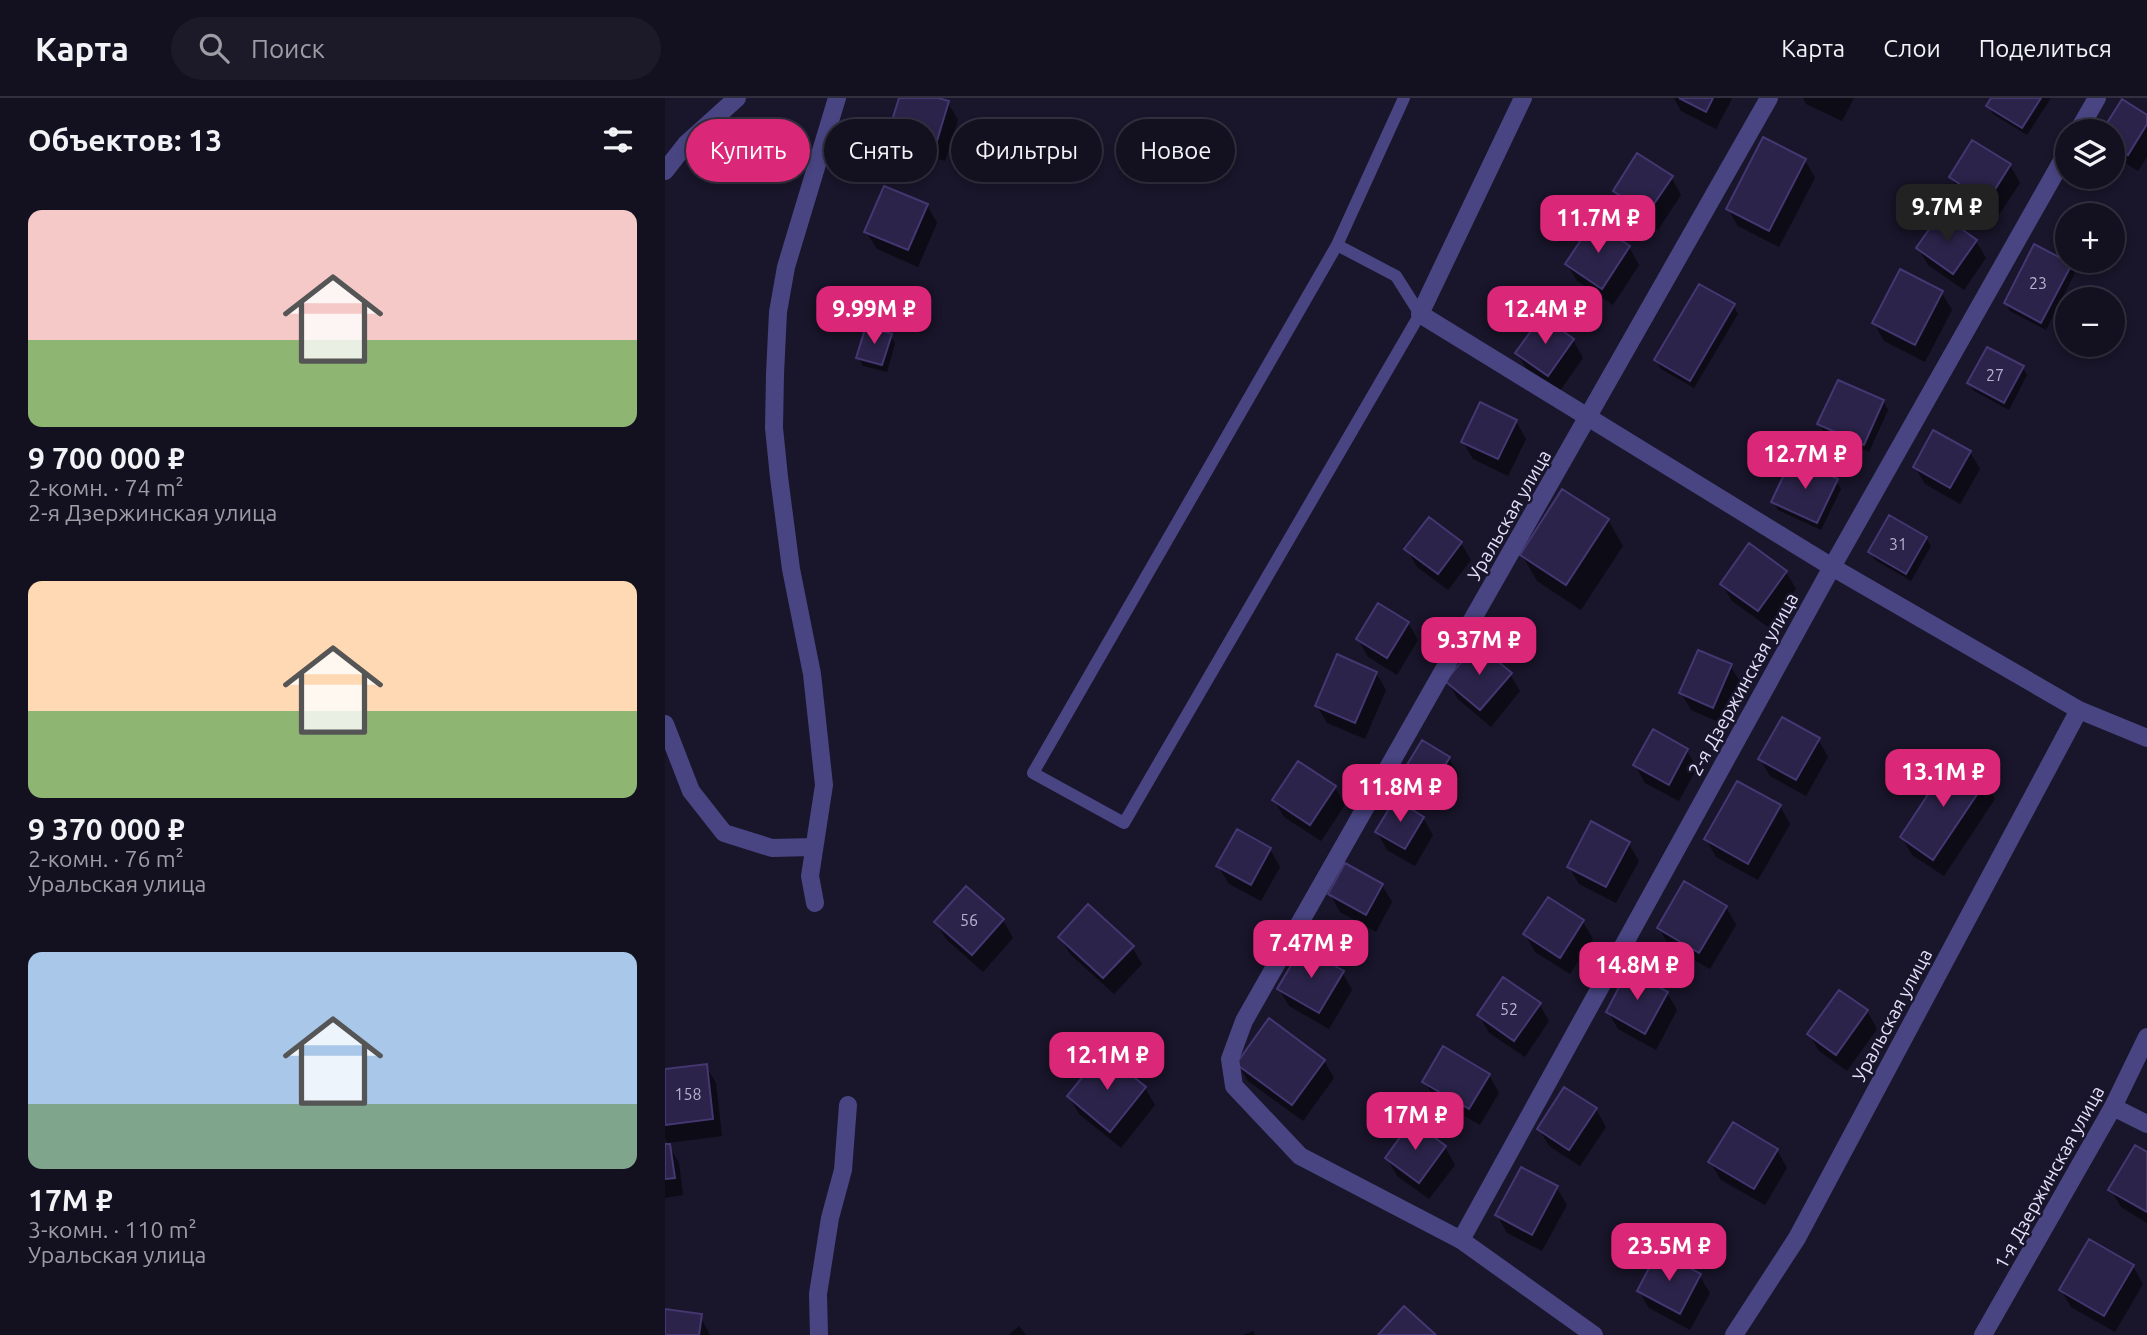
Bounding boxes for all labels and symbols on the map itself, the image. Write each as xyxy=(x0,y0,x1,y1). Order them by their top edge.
pin: 9.7M ₽ xyxy=(1890,184,2004,244)
pin: 11.7M ₽ xyxy=(1533,195,1663,255)
house number: 23 xyxy=(2029,274,2047,292)
pin: 9.99M ₽ xyxy=(809,286,939,346)
pin: 12.4M ₽ xyxy=(1480,286,1610,346)
house number: 27 xyxy=(1986,366,2004,384)
pin: 12.7M ₽ xyxy=(1740,432,1870,491)
street label: Уральская улица xyxy=(1463,446,1555,584)
house number: 31 xyxy=(1889,535,1907,553)
street label: 2-я Дзержинская улица xyxy=(1683,589,1803,779)
pin: 9.37M ₽ xyxy=(1414,618,1544,677)
pin: 13.1M ₽ xyxy=(1878,750,2008,809)
pin: 11.8M ₽ xyxy=(1335,764,1465,824)
house number: 56 xyxy=(960,911,978,929)
pin: 7.47M ₽ xyxy=(1246,920,1376,980)
pin: 14.8M ₽ xyxy=(1572,942,1702,1002)
street label: Уральская улица xyxy=(1848,945,1936,1085)
house number: 52 xyxy=(1500,1000,1518,1018)
pin: 12.1M ₽ xyxy=(1042,1032,1172,1092)
street label: 1-я Дзержинская улица xyxy=(1989,1082,2109,1272)
house number: 158 xyxy=(674,1085,702,1103)
pin: 17M ₽ xyxy=(1366,1093,1464,1152)
pin: 23.5M ₽ xyxy=(1604,1224,1734,1283)

